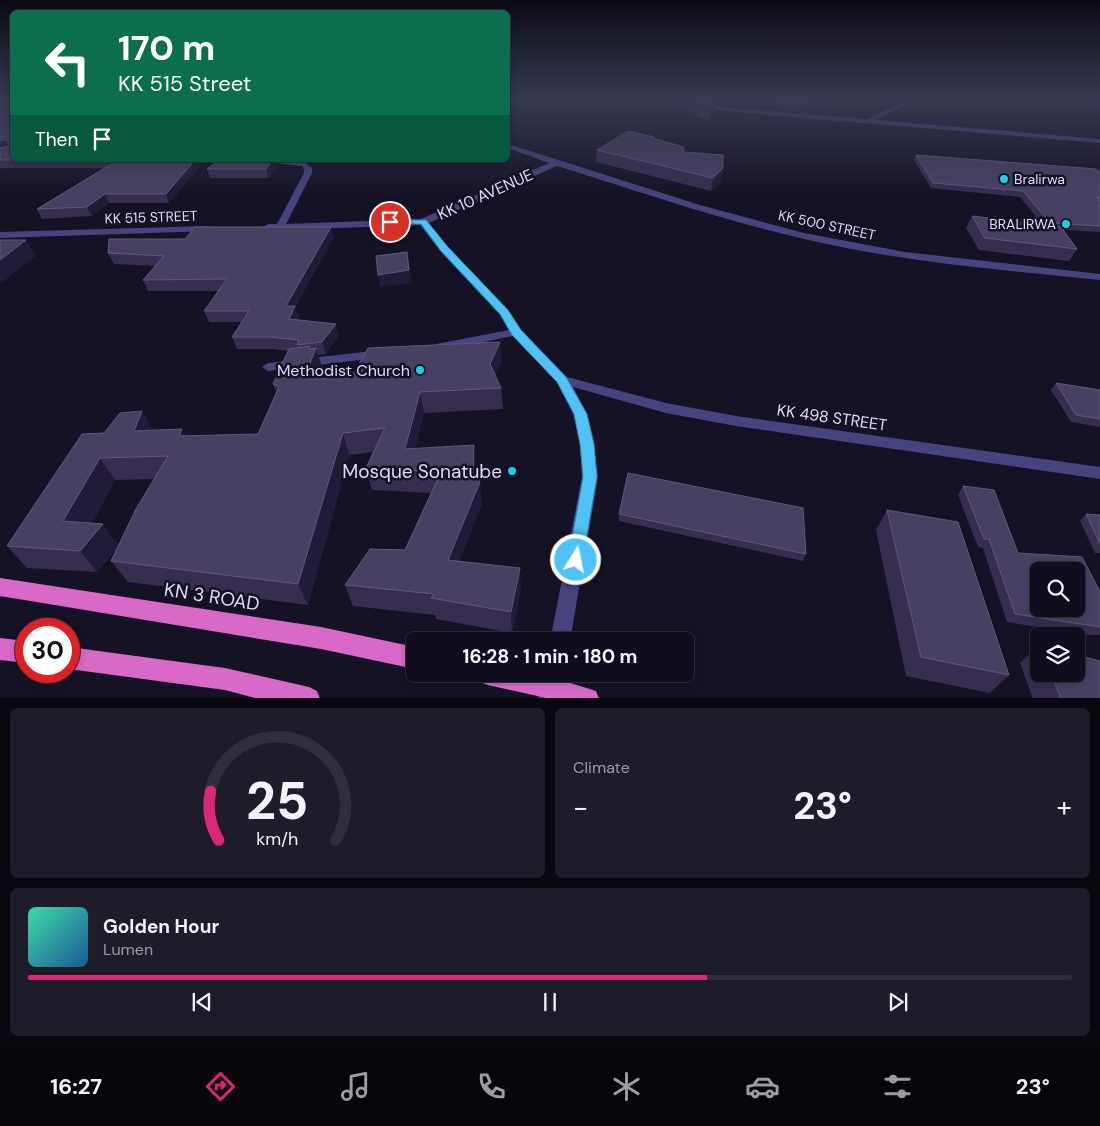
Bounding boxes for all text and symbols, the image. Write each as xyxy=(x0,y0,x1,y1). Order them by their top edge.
text: 170 m xyxy=(118,25,215,71)
icon: left xyxy=(35,30,100,95)
text: KK 515 Street xyxy=(118,69,251,98)
icon: arrive xyxy=(88,125,116,153)
text: Then xyxy=(35,127,78,152)
street label: KK 10 AVENUE xyxy=(434,164,536,225)
place label: Bralirwa xyxy=(1014,170,1065,188)
marker: Bralirwa xyxy=(998,173,1010,185)
pin xyxy=(369,201,411,243)
street label: KK 515 STREET xyxy=(104,206,198,228)
street label: KK 500 STREET xyxy=(777,206,878,244)
icon: arrive xyxy=(376,208,404,236)
place label: BRALIRWA xyxy=(989,215,1056,233)
marker: BRALIRWA xyxy=(1060,218,1072,230)
place label: Methodist Church xyxy=(277,360,410,381)
marker: Methodist Church xyxy=(414,364,426,376)
street label: KK 498 STREET xyxy=(776,399,888,436)
place label: Mosque Sonatube xyxy=(342,459,502,484)
marker: Mosque Sonatube xyxy=(506,465,518,477)
position arrow xyxy=(549,533,601,585)
map controls xyxy=(1030,562,1085,682)
button: search xyxy=(1030,562,1085,617)
street label: KN 3 ROAD xyxy=(162,577,261,616)
speed limit sign: 30 xyxy=(15,618,80,683)
button: layers xyxy=(1030,627,1085,682)
text: 16:28 · 1 min · 180 m xyxy=(463,644,637,669)
text: Climate xyxy=(573,757,630,778)
text: 25 xyxy=(246,767,309,835)
text: 23° xyxy=(793,781,852,831)
text: − xyxy=(573,789,588,826)
text: + xyxy=(1057,789,1072,826)
text: km/h xyxy=(256,827,299,851)
text: Golden Hour xyxy=(103,914,219,939)
text: Lumen xyxy=(103,939,153,960)
icon: previous xyxy=(188,988,216,1016)
icon: pause xyxy=(536,988,564,1016)
icon: next xyxy=(884,988,912,1016)
icon: directions xyxy=(203,1069,238,1104)
icon: music xyxy=(338,1069,373,1104)
icon: phone xyxy=(474,1069,509,1104)
icon: climate xyxy=(609,1069,644,1104)
icon: car xyxy=(745,1069,780,1104)
icon: filters xyxy=(880,1069,915,1104)
text: 16:27 xyxy=(50,1072,102,1101)
text: 23° xyxy=(1016,1072,1050,1101)

